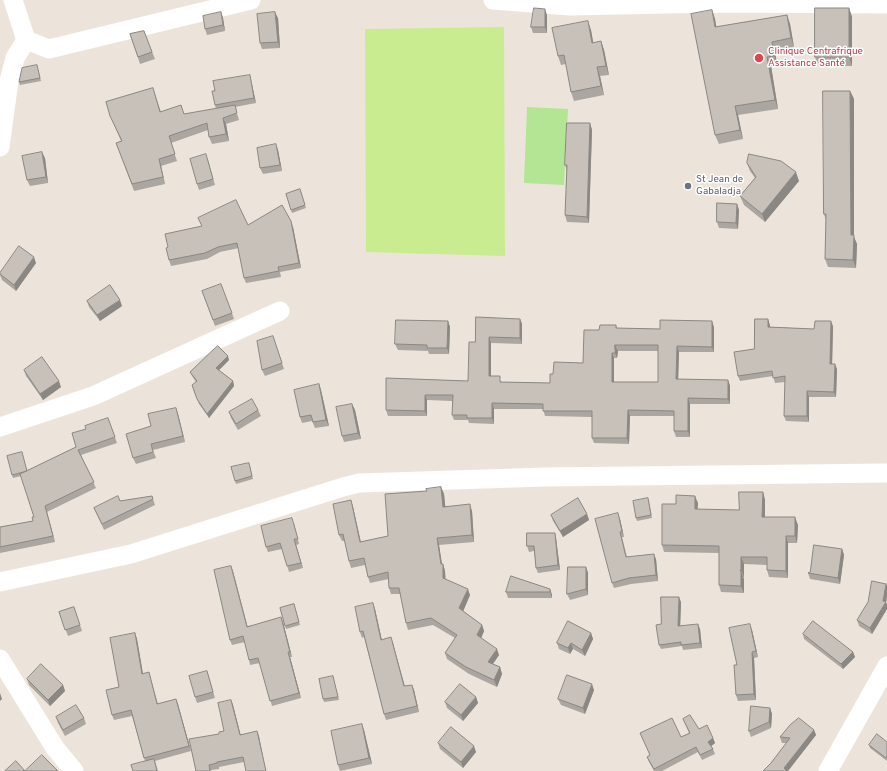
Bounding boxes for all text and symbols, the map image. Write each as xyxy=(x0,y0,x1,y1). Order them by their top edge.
place label: Clinique Centrafrique Assistance Santé xyxy=(768,46,863,70)
marker: Clinique Centrafrique Assistance Santé xyxy=(753,52,765,64)
place label: St Jean de Gabaladja xyxy=(696,174,743,198)
marker: St Jean de Gabaladja xyxy=(683,181,693,191)

